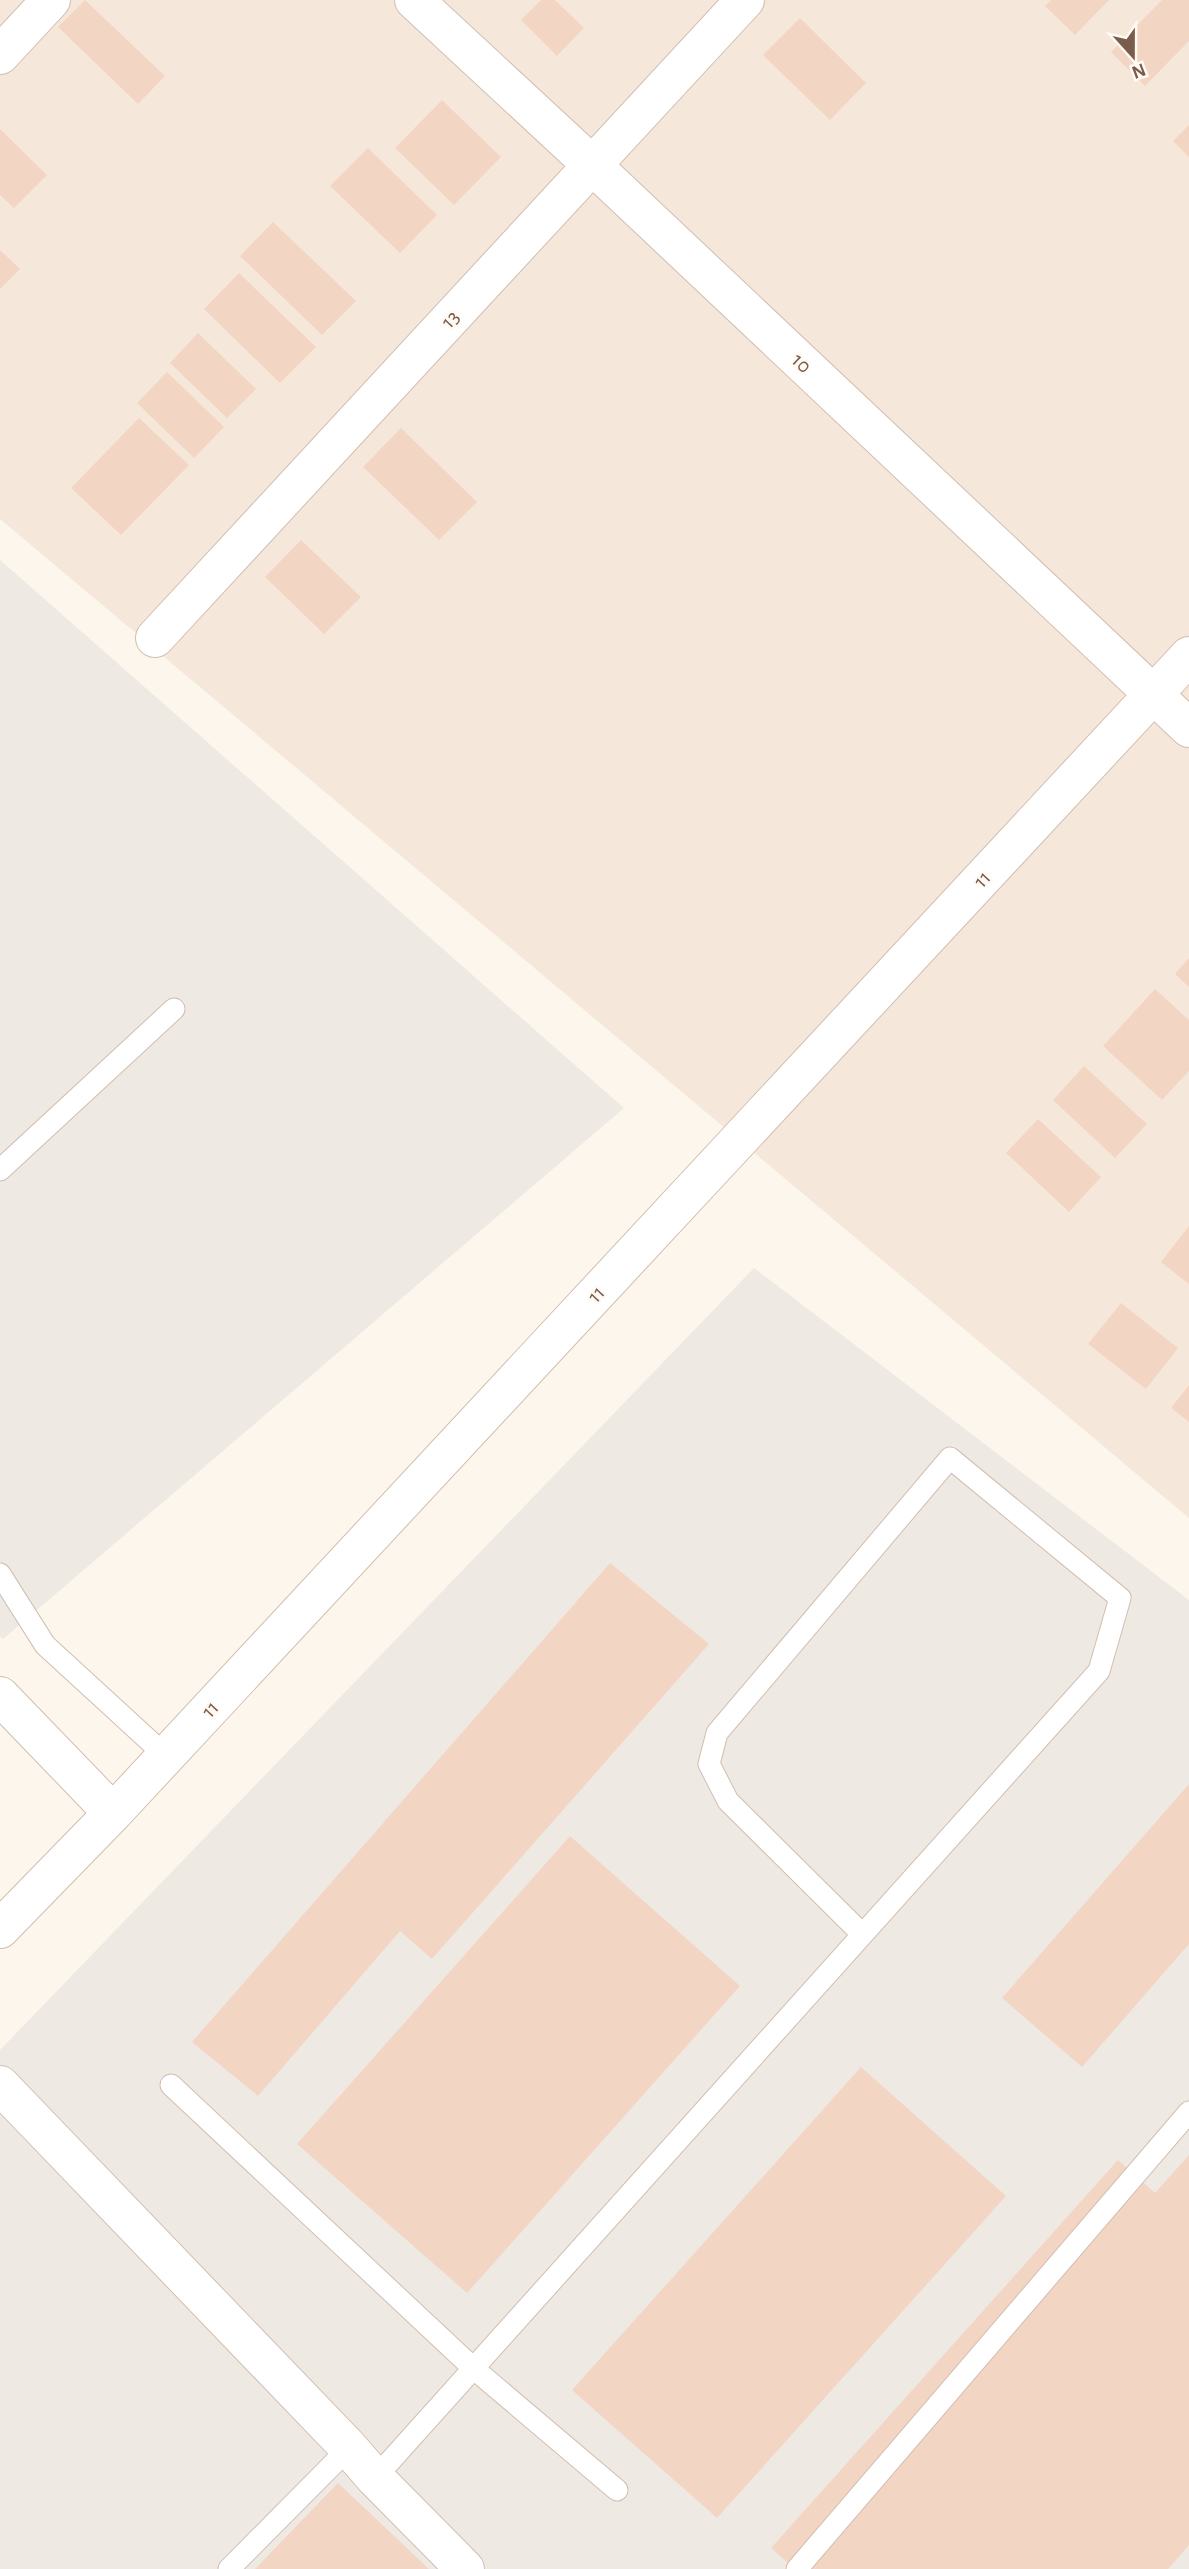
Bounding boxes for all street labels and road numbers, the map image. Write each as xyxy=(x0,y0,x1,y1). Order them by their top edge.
street label: 13 xyxy=(437,306,463,332)
street label: 10 xyxy=(788,349,816,377)
street label: 11 xyxy=(970,867,995,892)
street label: 11 xyxy=(584,1282,609,1307)
street label: 11 xyxy=(198,1697,223,1722)

